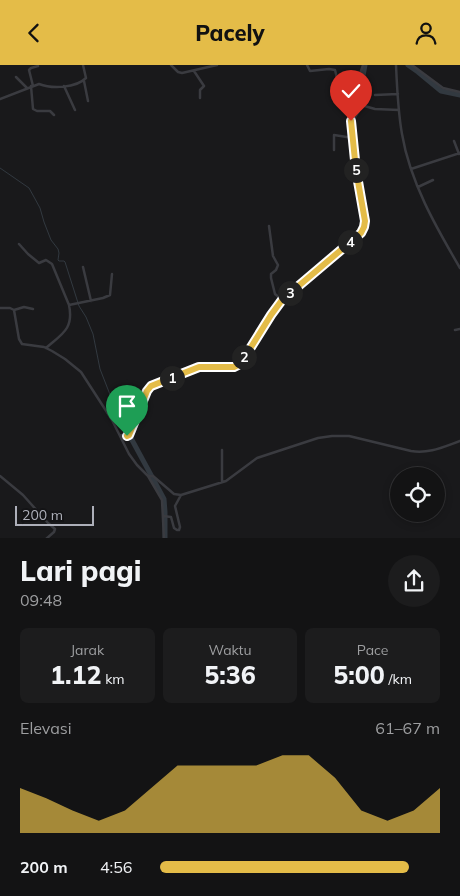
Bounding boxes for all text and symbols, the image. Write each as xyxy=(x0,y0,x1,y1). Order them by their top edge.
icon: back xyxy=(20,19,48,47)
text: Pacely xyxy=(195,19,265,47)
icon: person xyxy=(412,19,440,47)
pin xyxy=(330,70,372,121)
icon: check xyxy=(337,77,365,105)
pin: 5 xyxy=(344,157,368,183)
text: 5 xyxy=(352,161,361,179)
pin: 4 xyxy=(338,229,362,255)
text: 4 xyxy=(346,233,355,251)
pin: 3 xyxy=(278,281,302,305)
text: 3 xyxy=(286,284,295,302)
pin: 2 xyxy=(232,345,256,369)
text: 2 xyxy=(240,348,249,366)
pin: 1 xyxy=(160,365,184,391)
text: 1 xyxy=(168,369,177,387)
pin xyxy=(106,385,148,436)
icon: arrive xyxy=(113,392,141,420)
map controls xyxy=(390,467,445,522)
button: locate xyxy=(390,467,445,522)
scale bar xyxy=(15,503,94,527)
text: 200 m xyxy=(22,506,63,524)
text: Lari pagi xyxy=(20,553,142,588)
button: share xyxy=(388,555,440,607)
text: 09:48 xyxy=(20,590,62,610)
text: Jarak xyxy=(71,641,104,659)
text: Waktu xyxy=(208,641,252,659)
text: Pace xyxy=(357,641,388,659)
text: 1.12 xyxy=(50,659,102,690)
text: 5:36 xyxy=(204,659,256,690)
text: 5:00 xyxy=(333,659,385,690)
text: km xyxy=(102,670,125,688)
text: /km xyxy=(385,670,412,688)
text: Elevasi xyxy=(20,718,72,738)
text: 61–67 m xyxy=(375,718,440,738)
text: 200 m xyxy=(20,857,68,877)
text: 4:56 xyxy=(100,857,132,877)

